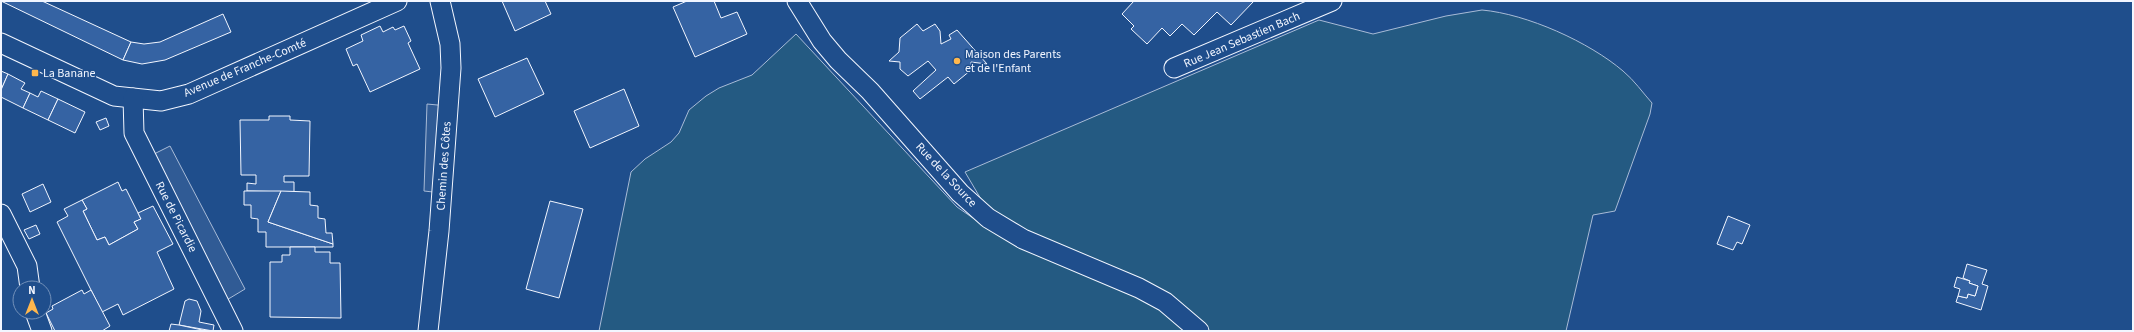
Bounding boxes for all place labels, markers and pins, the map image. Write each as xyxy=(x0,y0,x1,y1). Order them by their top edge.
place label: Maison des Parents et de l'Enfant xyxy=(965,46,1061,77)
marker: Maison des Parents et de l'Enfant xyxy=(952,56,962,66)
place label: La Banane xyxy=(43,65,96,82)
marker: La Banane xyxy=(30,68,40,78)

